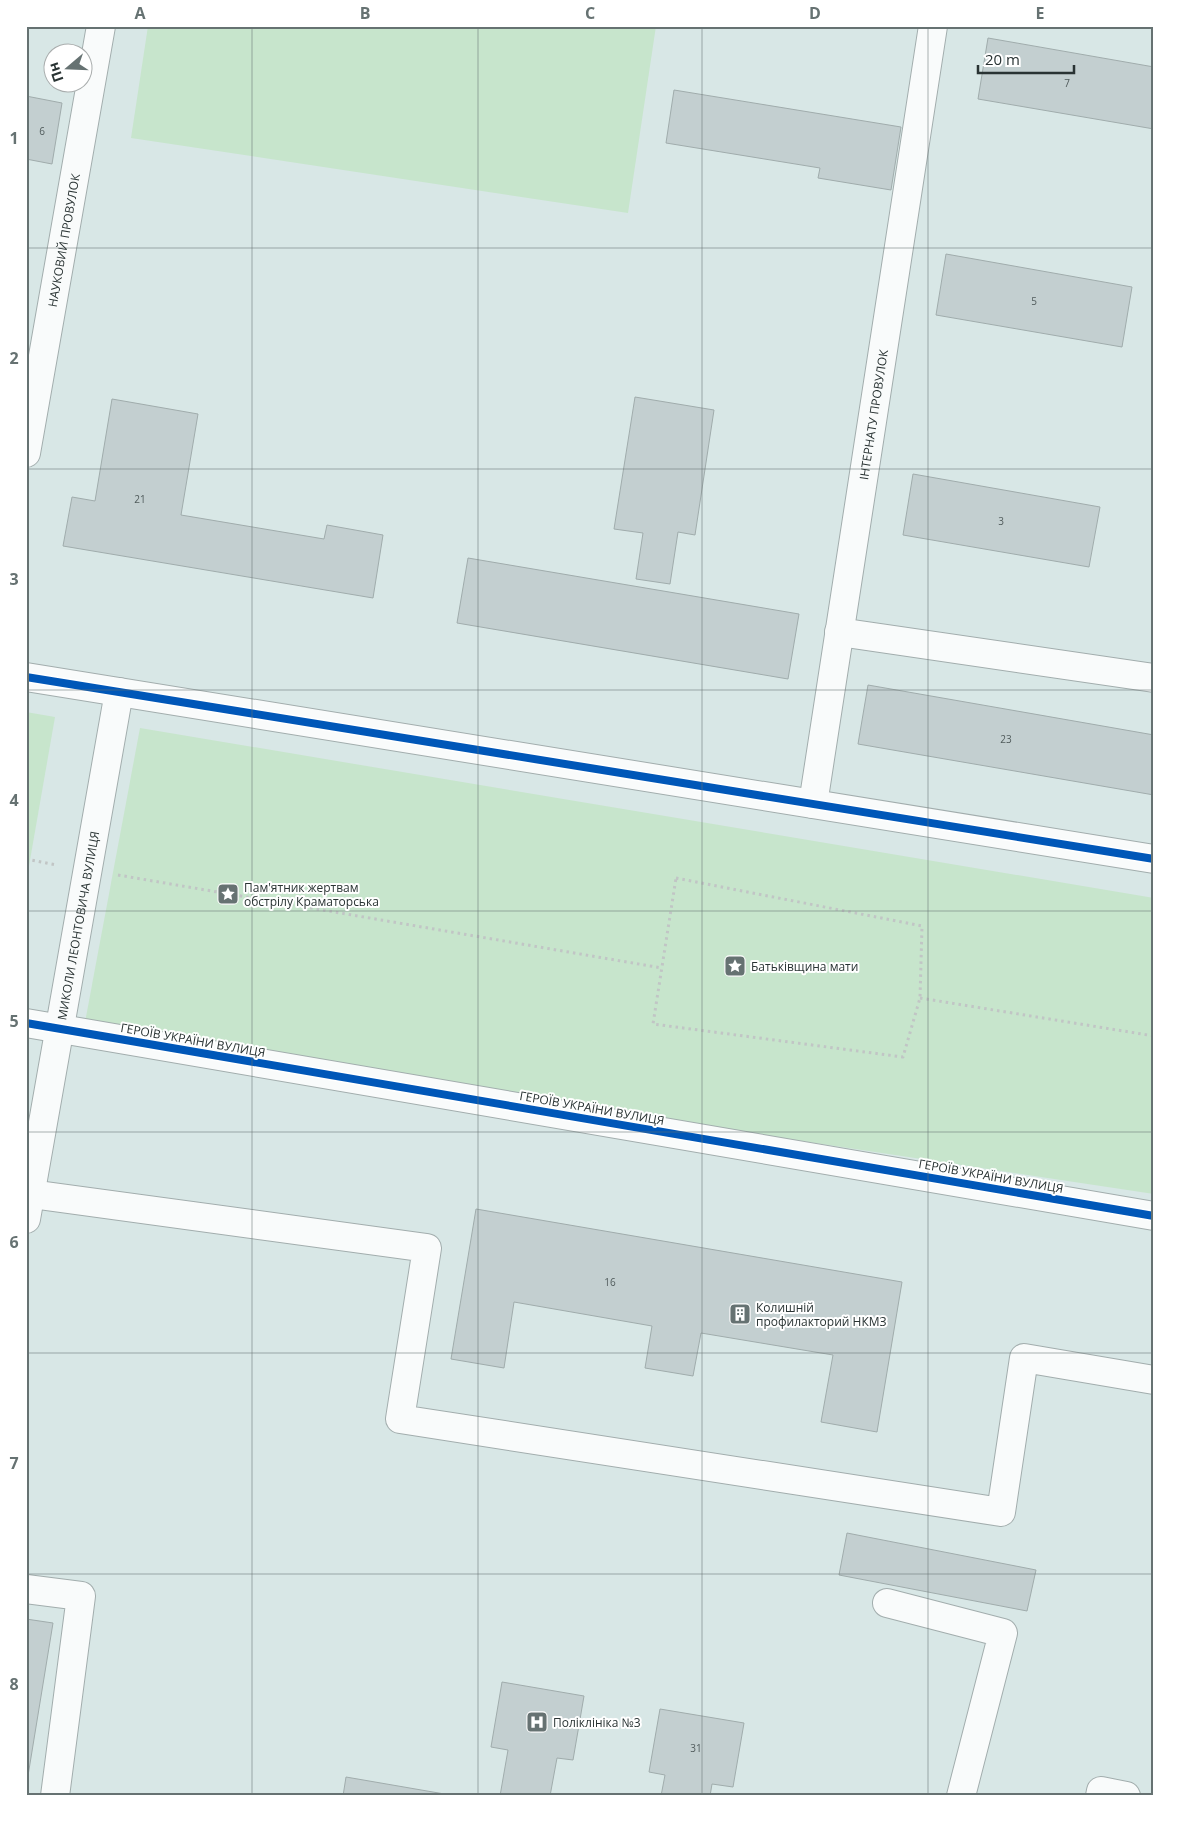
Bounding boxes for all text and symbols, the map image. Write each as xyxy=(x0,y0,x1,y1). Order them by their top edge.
text: A xyxy=(134,2,146,24)
text: B xyxy=(360,2,370,24)
text: C xyxy=(585,2,595,24)
text: D xyxy=(809,2,821,24)
text: E xyxy=(1036,2,1045,24)
north arrow xyxy=(42,42,92,92)
scale bar xyxy=(978,42,1074,74)
text: 20 m xyxy=(985,49,1020,69)
text: Пн xyxy=(43,60,67,85)
house number: 7 xyxy=(1064,76,1070,90)
house number: 6 xyxy=(39,124,45,138)
text: 1 xyxy=(9,127,19,149)
street label: НАУКОВИЙ ПРОВУЛОК xyxy=(43,171,84,308)
house number: 5 xyxy=(1031,294,1037,308)
text: 2 xyxy=(9,347,19,369)
street label: ІНТЕРНАТУ ПРОВУЛОК xyxy=(855,347,892,481)
house number: 21 xyxy=(134,492,146,506)
house number: 3 xyxy=(998,514,1004,528)
text: 3 xyxy=(9,568,19,590)
house number: 23 xyxy=(1000,732,1012,746)
text: 4 xyxy=(9,789,19,811)
street label: МИКОЛИ ЛЕОНТОВИЧА ВУЛИЦЯ xyxy=(53,830,103,1021)
place label: Пам'ятник жертвам обстрілу Краматорська xyxy=(244,879,379,910)
place icon: Пам'ятник жертвам обстрілу Краматорська xyxy=(216,882,240,906)
place icon: Батьківщина мати xyxy=(723,954,747,978)
place label: Батьківщина мати xyxy=(751,958,858,975)
text: 5 xyxy=(9,1010,19,1032)
street label: ГЕРОЇВ УКРАЇНИ ВУЛИЦЯ xyxy=(119,1019,267,1061)
street label: ГЕРОЇВ УКРАЇНИ ВУЛИЦЯ xyxy=(518,1087,666,1129)
street label: ГЕРОЇВ УКРАЇНИ ВУЛИЦЯ xyxy=(917,1155,1065,1197)
text: 6 xyxy=(9,1231,19,1253)
house number: 16 xyxy=(604,1275,616,1289)
place label: Колишній профилакторий НКМЗ xyxy=(756,1299,887,1330)
building icon: Колишній профилакторий НКМЗ xyxy=(728,1302,752,1326)
text: 7 xyxy=(9,1452,19,1474)
text: 8 xyxy=(9,1673,19,1695)
hospital icon: Поліклініка №3 xyxy=(525,1710,549,1734)
place label: Поліклініка №3 xyxy=(553,1714,641,1731)
house number: 31 xyxy=(690,1741,702,1755)

